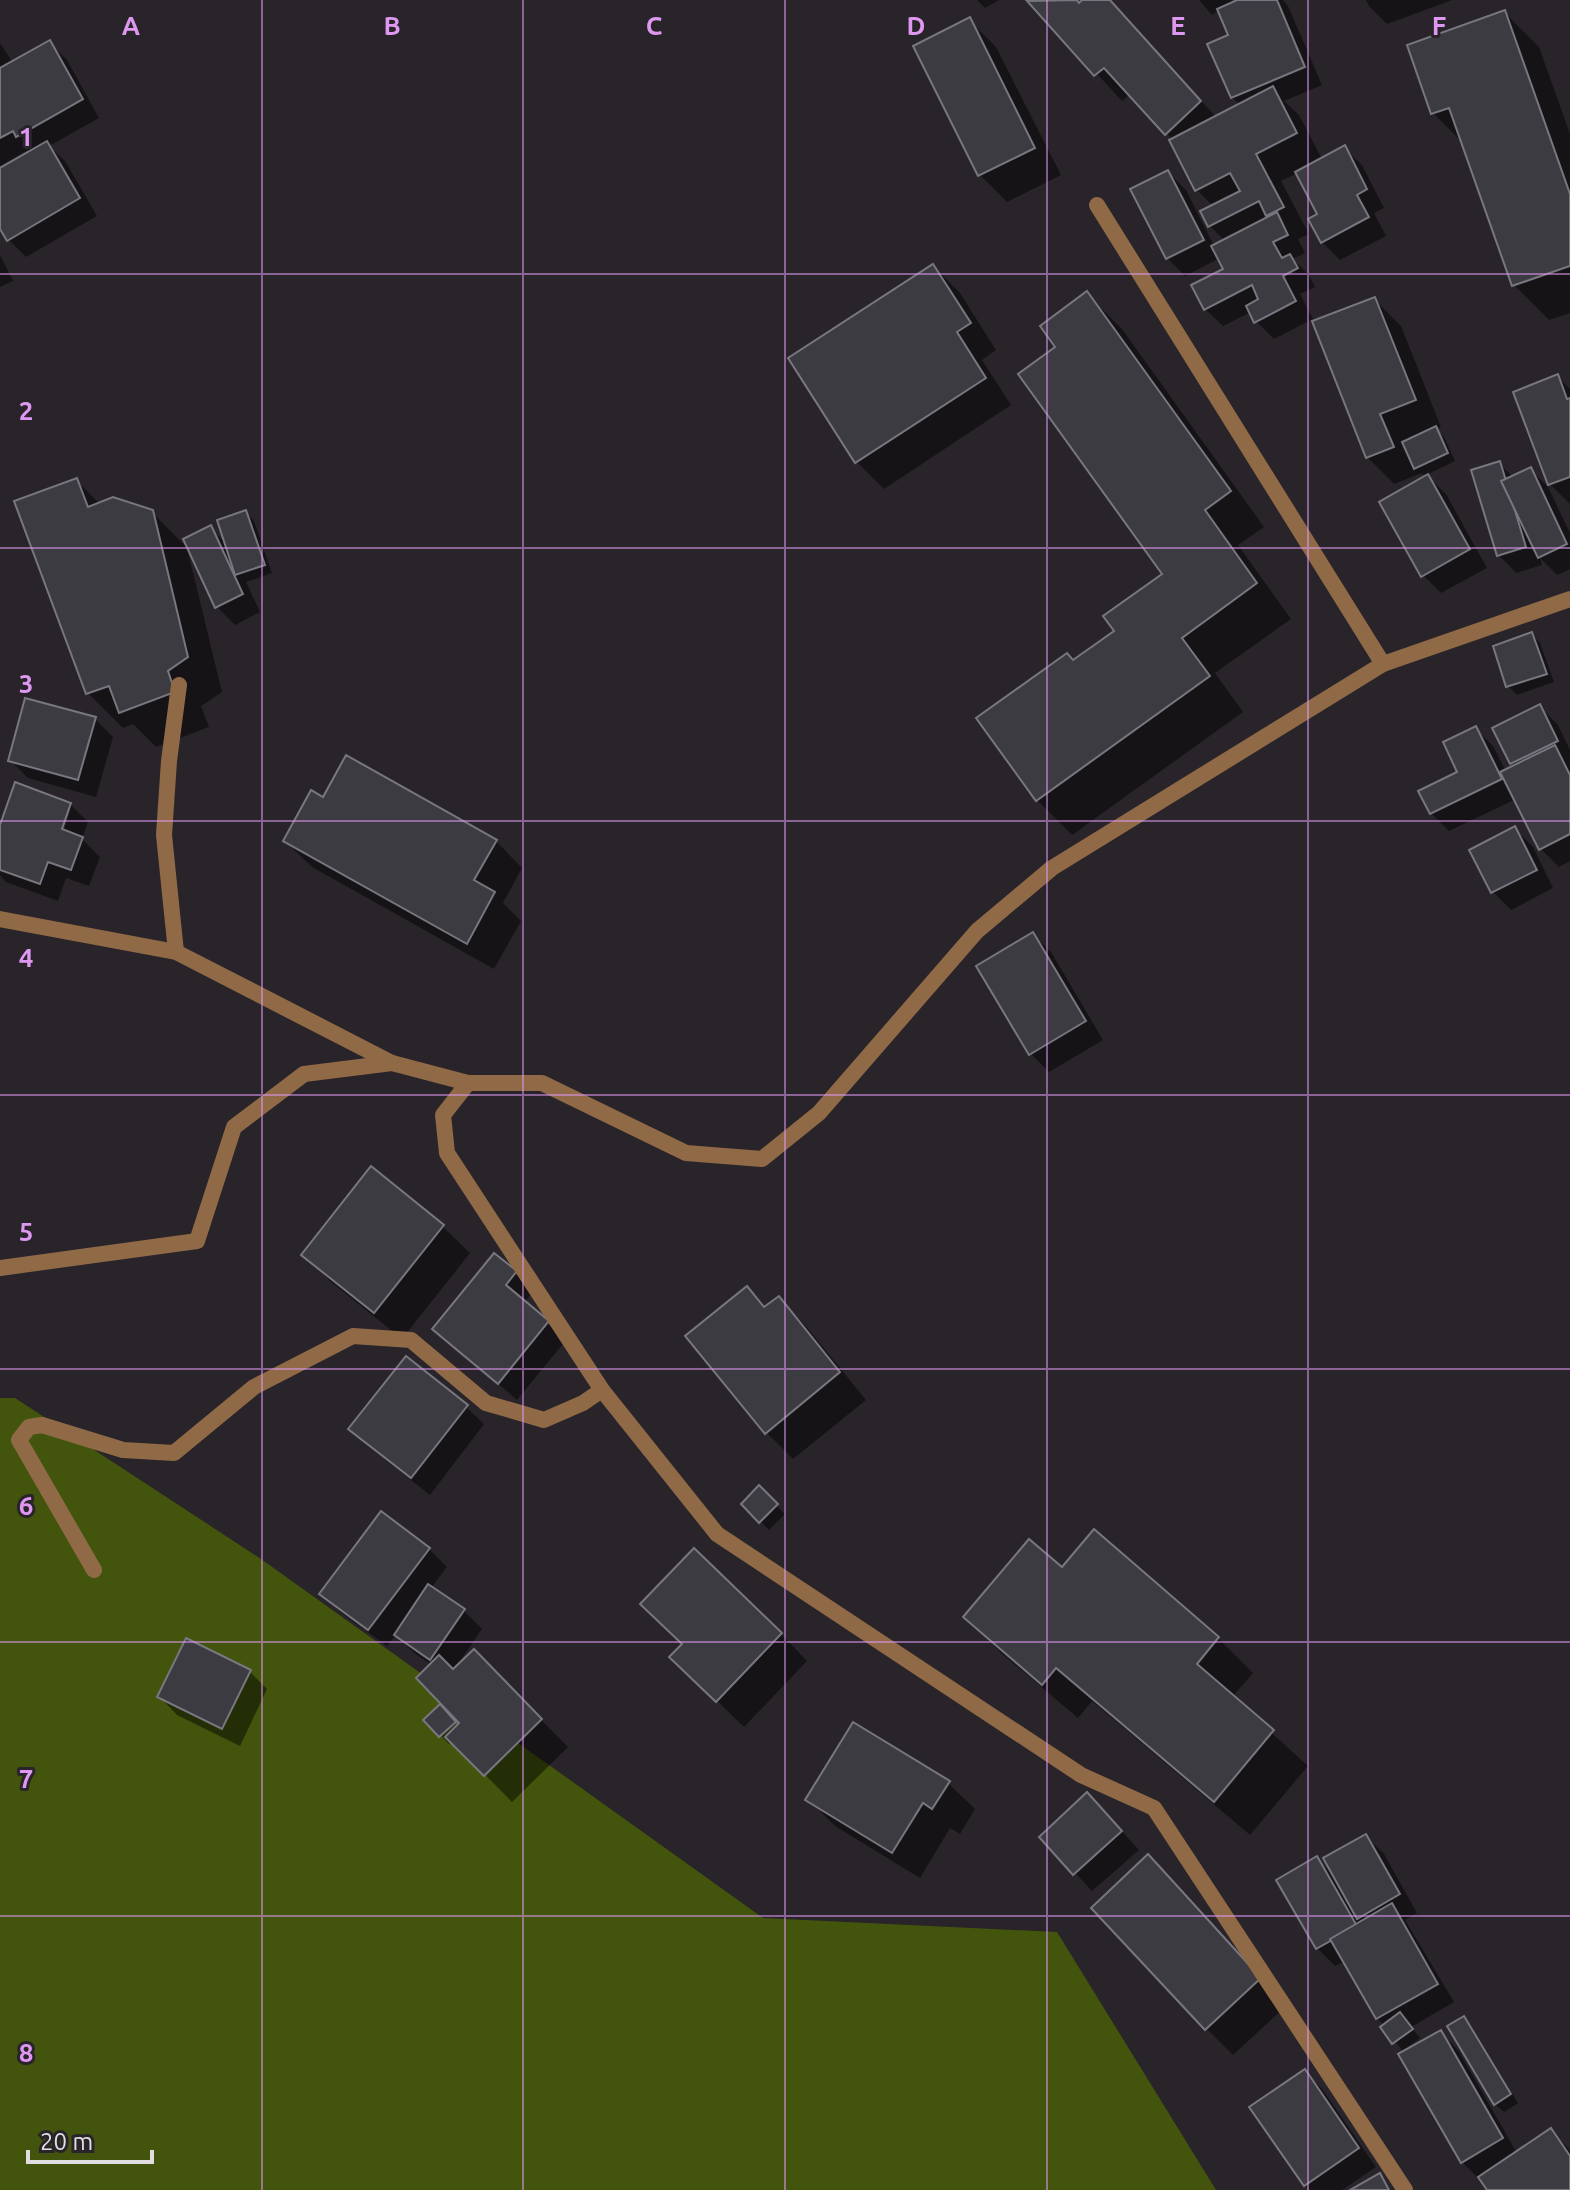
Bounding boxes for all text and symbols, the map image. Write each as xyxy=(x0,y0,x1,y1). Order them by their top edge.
text: A xyxy=(122,11,141,40)
text: B xyxy=(383,11,401,40)
text: C xyxy=(646,11,663,40)
text: D xyxy=(907,11,925,40)
text: E xyxy=(1170,11,1186,40)
text: F xyxy=(1432,11,1446,40)
text: 1 xyxy=(19,122,33,151)
text: 2 xyxy=(19,396,33,425)
text: 3 xyxy=(19,669,33,698)
text: 4 xyxy=(19,943,33,972)
text: 5 xyxy=(19,1217,33,1246)
text: 6 xyxy=(19,1491,33,1520)
text: 7 xyxy=(19,1764,33,1793)
text: 8 xyxy=(19,2038,33,2067)
scale bar xyxy=(28,2114,152,2164)
text: 20 m xyxy=(40,2128,93,2155)

